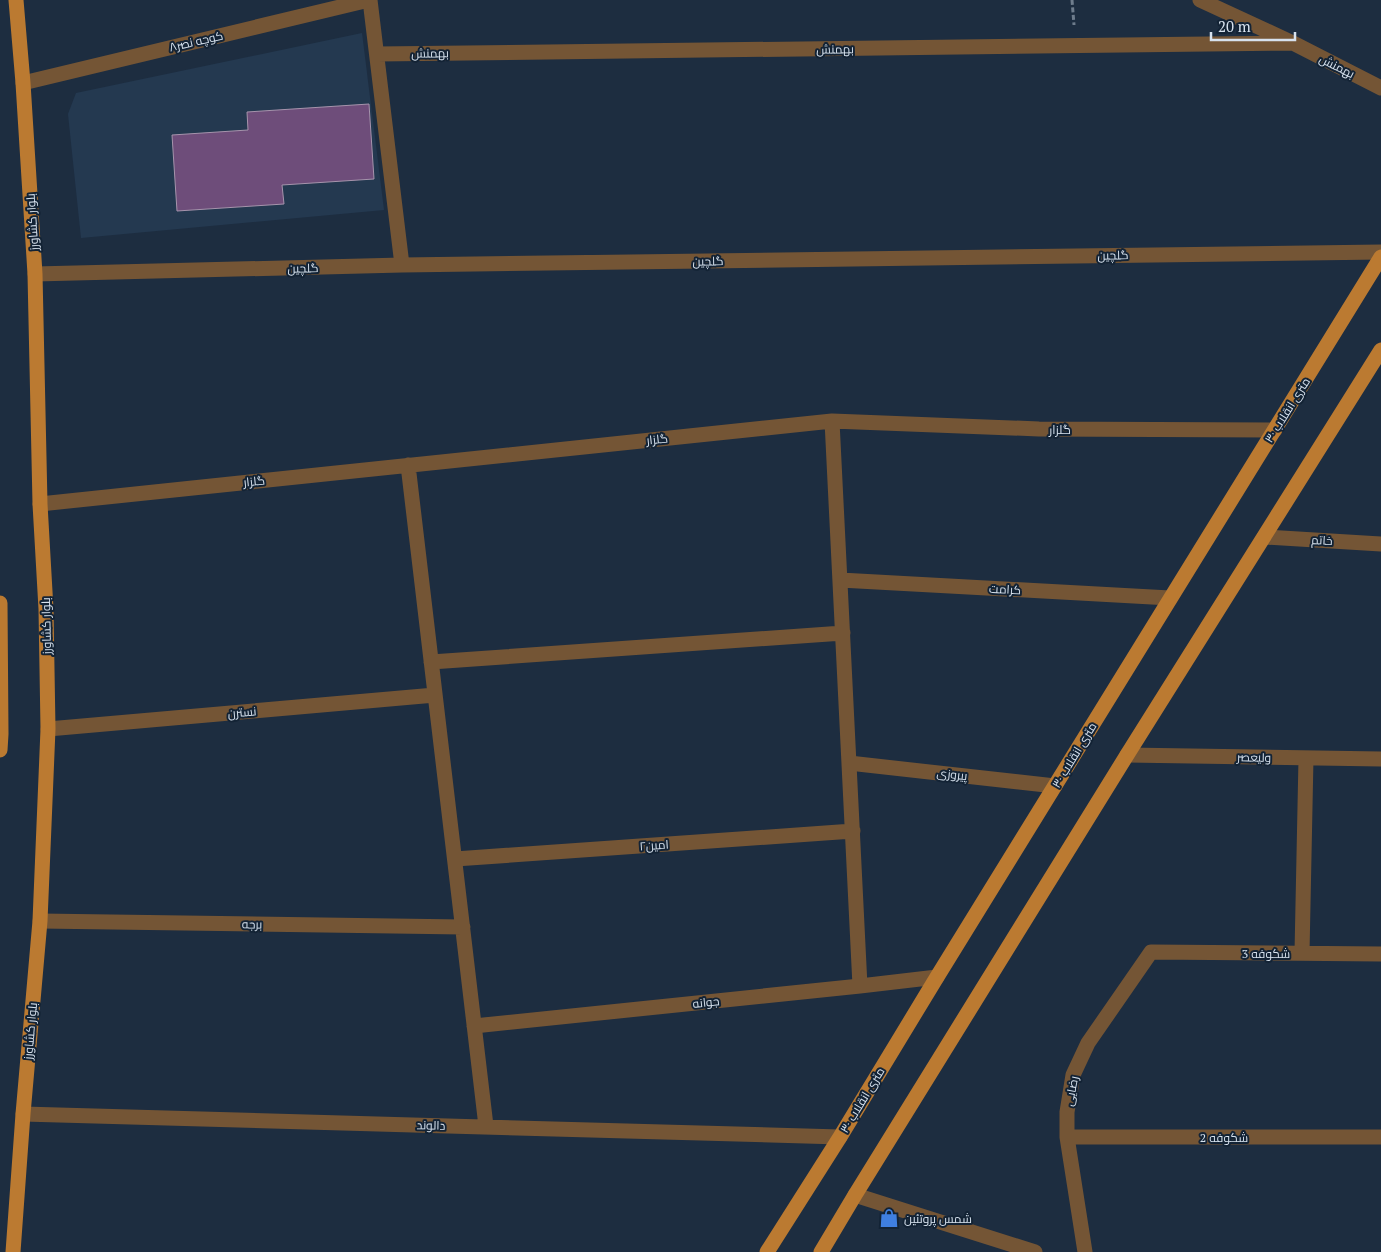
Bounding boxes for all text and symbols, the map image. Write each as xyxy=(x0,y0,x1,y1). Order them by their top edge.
scale bar xyxy=(1211,10,1295,42)
text: 20 m xyxy=(1218,16,1251,36)
street label: کوچه نصر۸ xyxy=(167,27,225,56)
street label: بهمنش xyxy=(816,41,854,57)
street label: بهمنش xyxy=(411,45,449,61)
street label: بهمنش xyxy=(1317,51,1357,81)
street label: بلوار کشاورز xyxy=(23,193,42,252)
street label: گلچین xyxy=(1097,247,1129,265)
street label: گلچین xyxy=(692,253,724,271)
street label: گلچین xyxy=(287,260,319,278)
street label: ۳۰ متری انقلاب xyxy=(1261,375,1313,445)
street label: گلزار xyxy=(1048,422,1071,437)
street label: گلزار xyxy=(644,430,669,448)
street label: گلزار xyxy=(241,472,266,490)
street label: خاتم xyxy=(1311,532,1333,549)
street label: کرامت xyxy=(989,581,1021,597)
street label: بلوار کشاورز xyxy=(38,597,54,656)
street label: نسترن xyxy=(227,703,257,721)
street label: ۳۰ متری انقلاب xyxy=(1048,719,1100,791)
street label: ولیعصر xyxy=(1236,749,1271,765)
street label: پیروزی xyxy=(936,765,969,785)
street label: امین۲ xyxy=(639,837,669,853)
street label: برجه xyxy=(242,916,262,932)
street label: شکوفه 3 xyxy=(1242,946,1290,961)
street label: جوانه xyxy=(692,993,720,1011)
street label: بلوار کشاورز xyxy=(20,1002,40,1061)
street label: ۳۰ متری انقلاب xyxy=(836,1064,888,1136)
street label: رضایی xyxy=(1061,1075,1081,1107)
street label: دالوند xyxy=(416,1117,446,1133)
street label: شکوفه 2 xyxy=(1200,1130,1248,1145)
shop icon: شمس پروتئین xyxy=(878,1207,900,1229)
place label: شمس پروتئین xyxy=(904,1211,972,1228)

